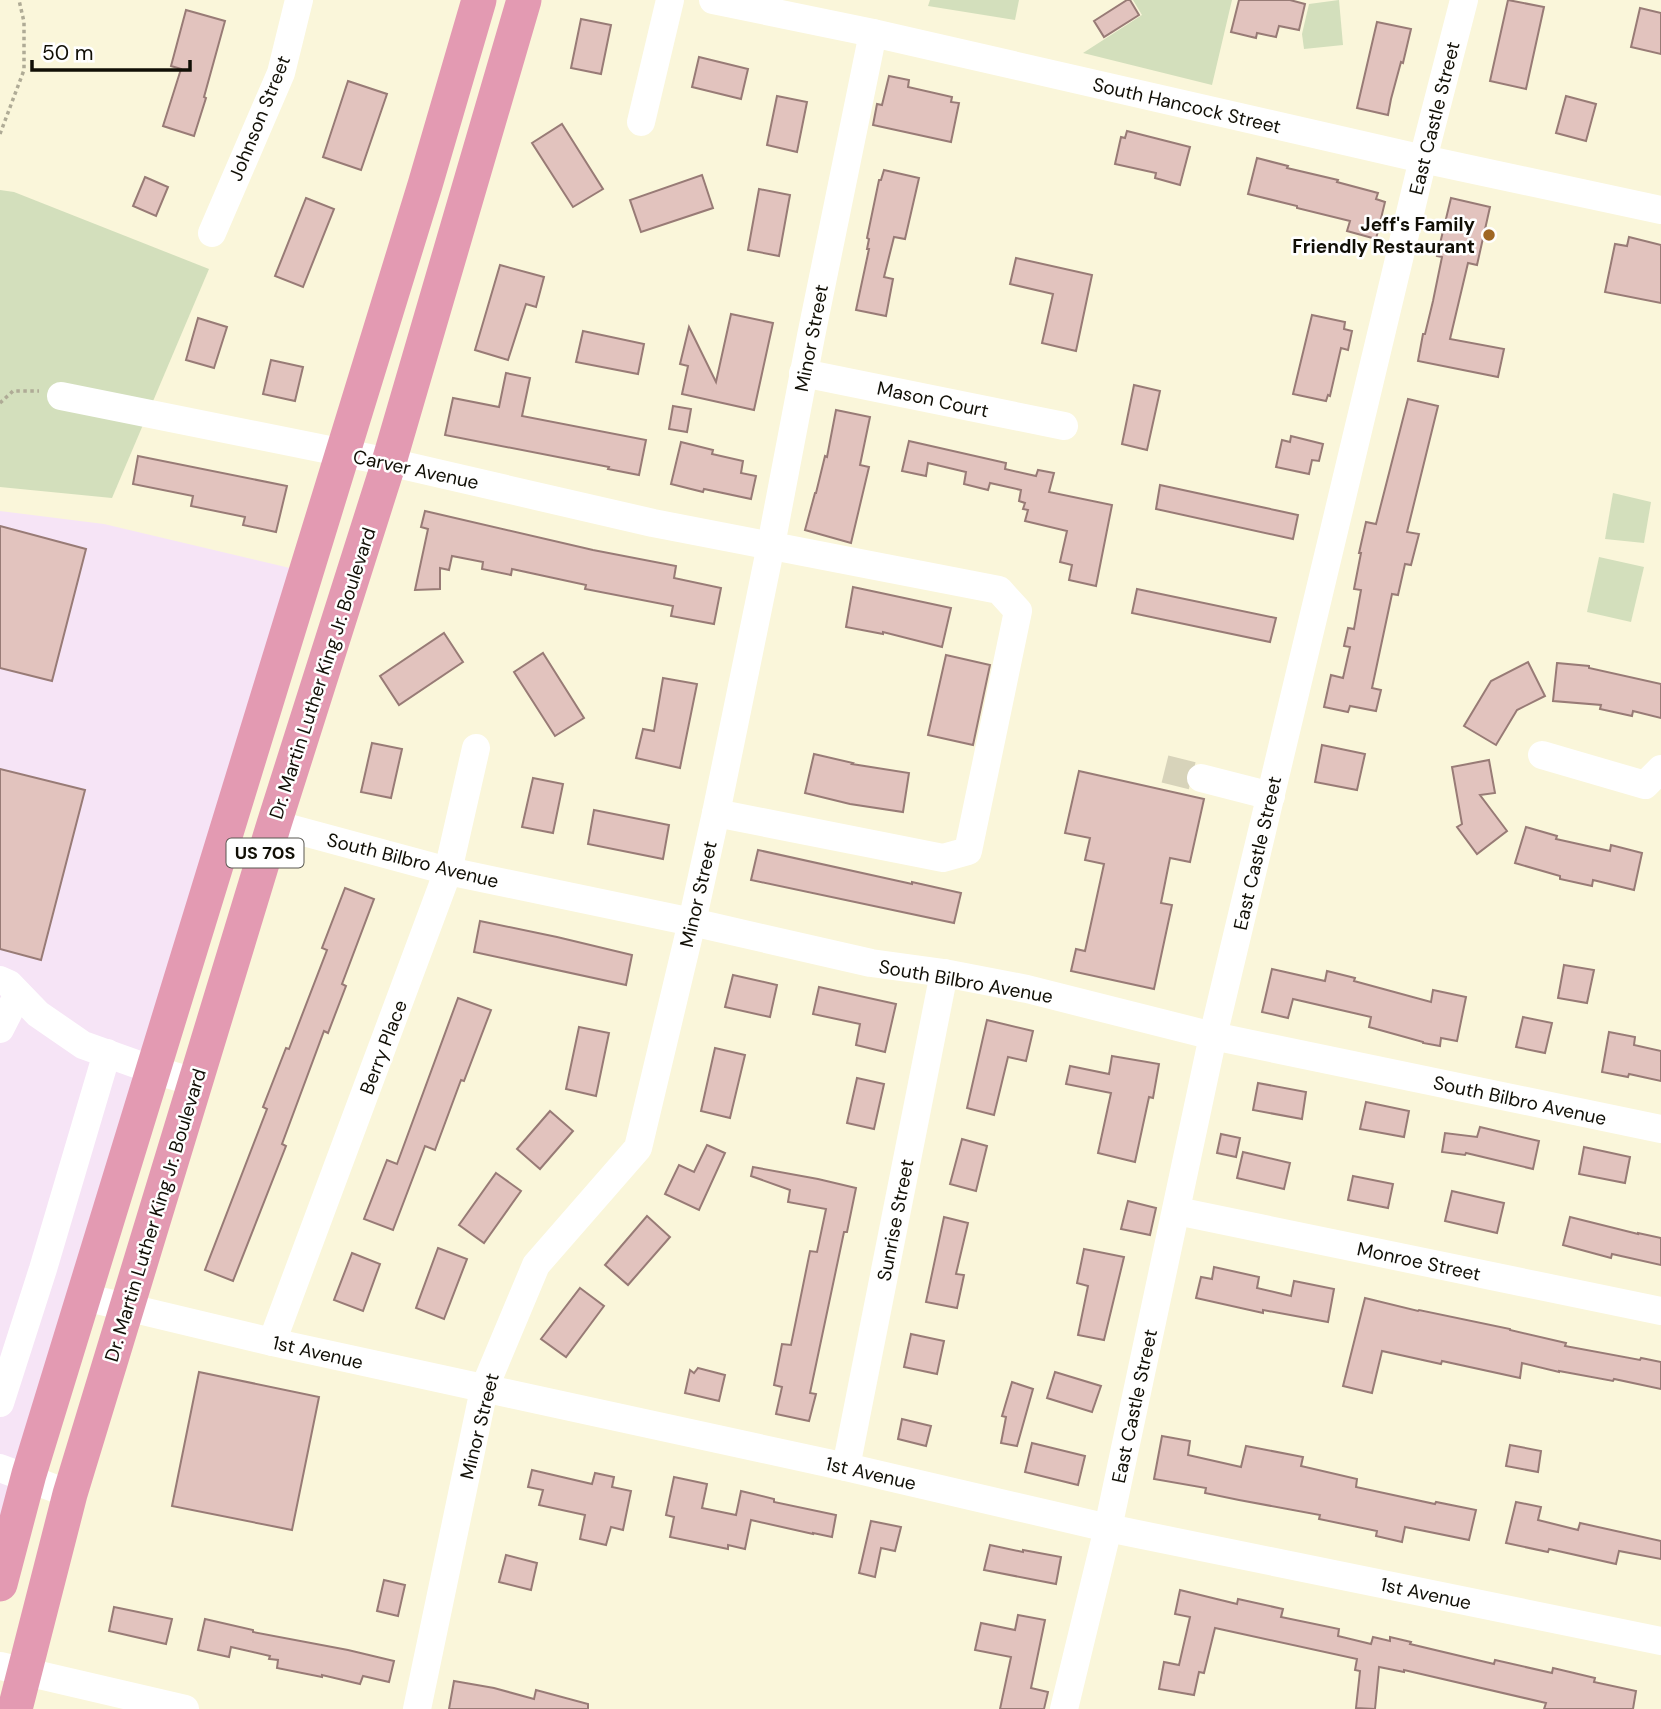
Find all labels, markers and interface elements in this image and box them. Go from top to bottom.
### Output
scale bar [32,28,189,72]
text: 50 m [42,39,93,67]
street label: East Castle Street [1403,39,1466,197]
street label: Johnson Street [223,52,296,185]
street label: South Hancock Street [1090,72,1283,139]
place label: Jeff's Family Friendly Restaurant [1292,212,1476,259]
marker: Jeff's Family Friendly Restaurant [1481,227,1497,243]
street label: Minor Street [789,282,834,394]
street label: Mason Court [875,375,991,423]
street label: Carver Avenue [351,444,481,495]
street label: Dr. Martin Luther King Jr. Boulevard [263,524,382,822]
street label: East Castle Street [1228,774,1287,932]
street label: South Bilbro Avenue [324,827,501,894]
road number: US 70S [226,838,304,868]
street label: Minor Street [674,838,723,950]
street label: South Bilbro Avenue [877,954,1055,1009]
street label: Berry Place [354,996,413,1098]
street label: Dr. Martin Luther King Jr. Boulevard [99,1066,212,1365]
street label: South Bilbro Avenue [1431,1070,1609,1131]
street label: Sunrise Street [871,1157,920,1283]
street label: Monroe Street [1355,1236,1483,1287]
street label: East Castle Street [1106,1327,1163,1486]
street label: 1st Avenue [270,1330,366,1375]
street label: Minor Street [454,1370,505,1482]
street label: 1st Avenue [823,1451,919,1496]
street label: 1st Avenue [1378,1572,1474,1615]

